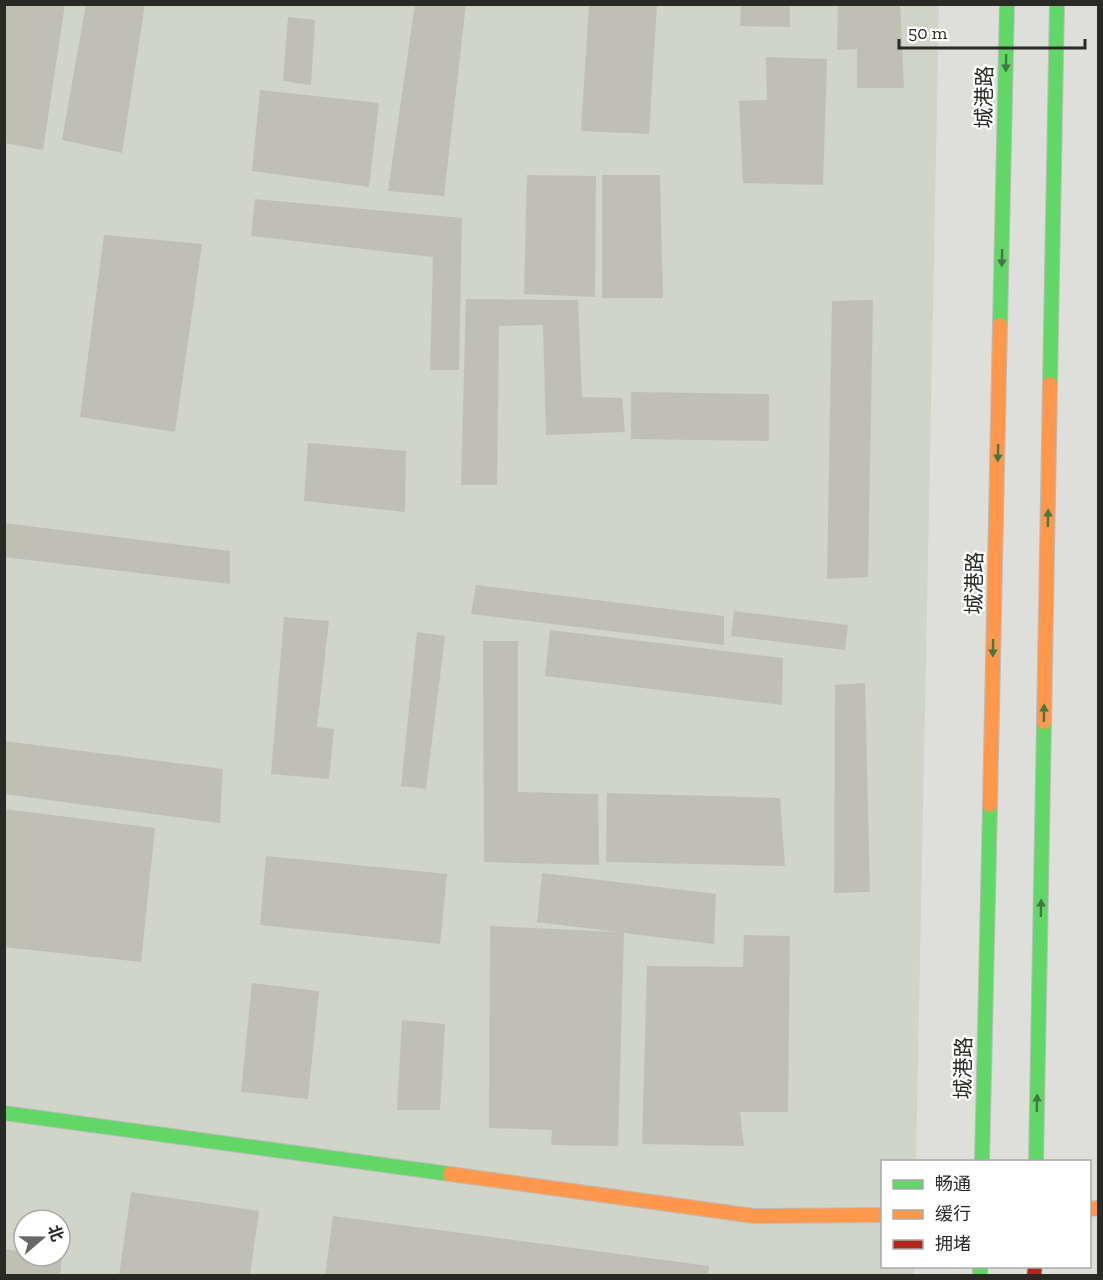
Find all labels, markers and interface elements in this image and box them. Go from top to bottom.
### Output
scale bar [899,12,1085,50]
text: 50 m [908,22,948,44]
one-way arrow [1001,53,1011,72]
street label: 城港路 [971,65,997,129]
one-way arrow [997,248,1007,267]
one-way arrow [993,443,1002,462]
one-way arrow [1043,509,1053,528]
street label: 城港路 [961,551,987,615]
one-way arrow [989,638,998,657]
one-way arrow [1039,704,1049,723]
one-way arrow [1036,899,1045,918]
street label: 城港路 [950,1036,976,1100]
one-way arrow [1032,1094,1042,1113]
legend [881,1160,1091,1268]
text: 畅通 [935,1173,971,1195]
text: 缓行 [935,1203,971,1225]
north arrow [12,1208,72,1268]
text: 北 [44,1222,67,1244]
text: 拥堵 [935,1233,971,1255]

